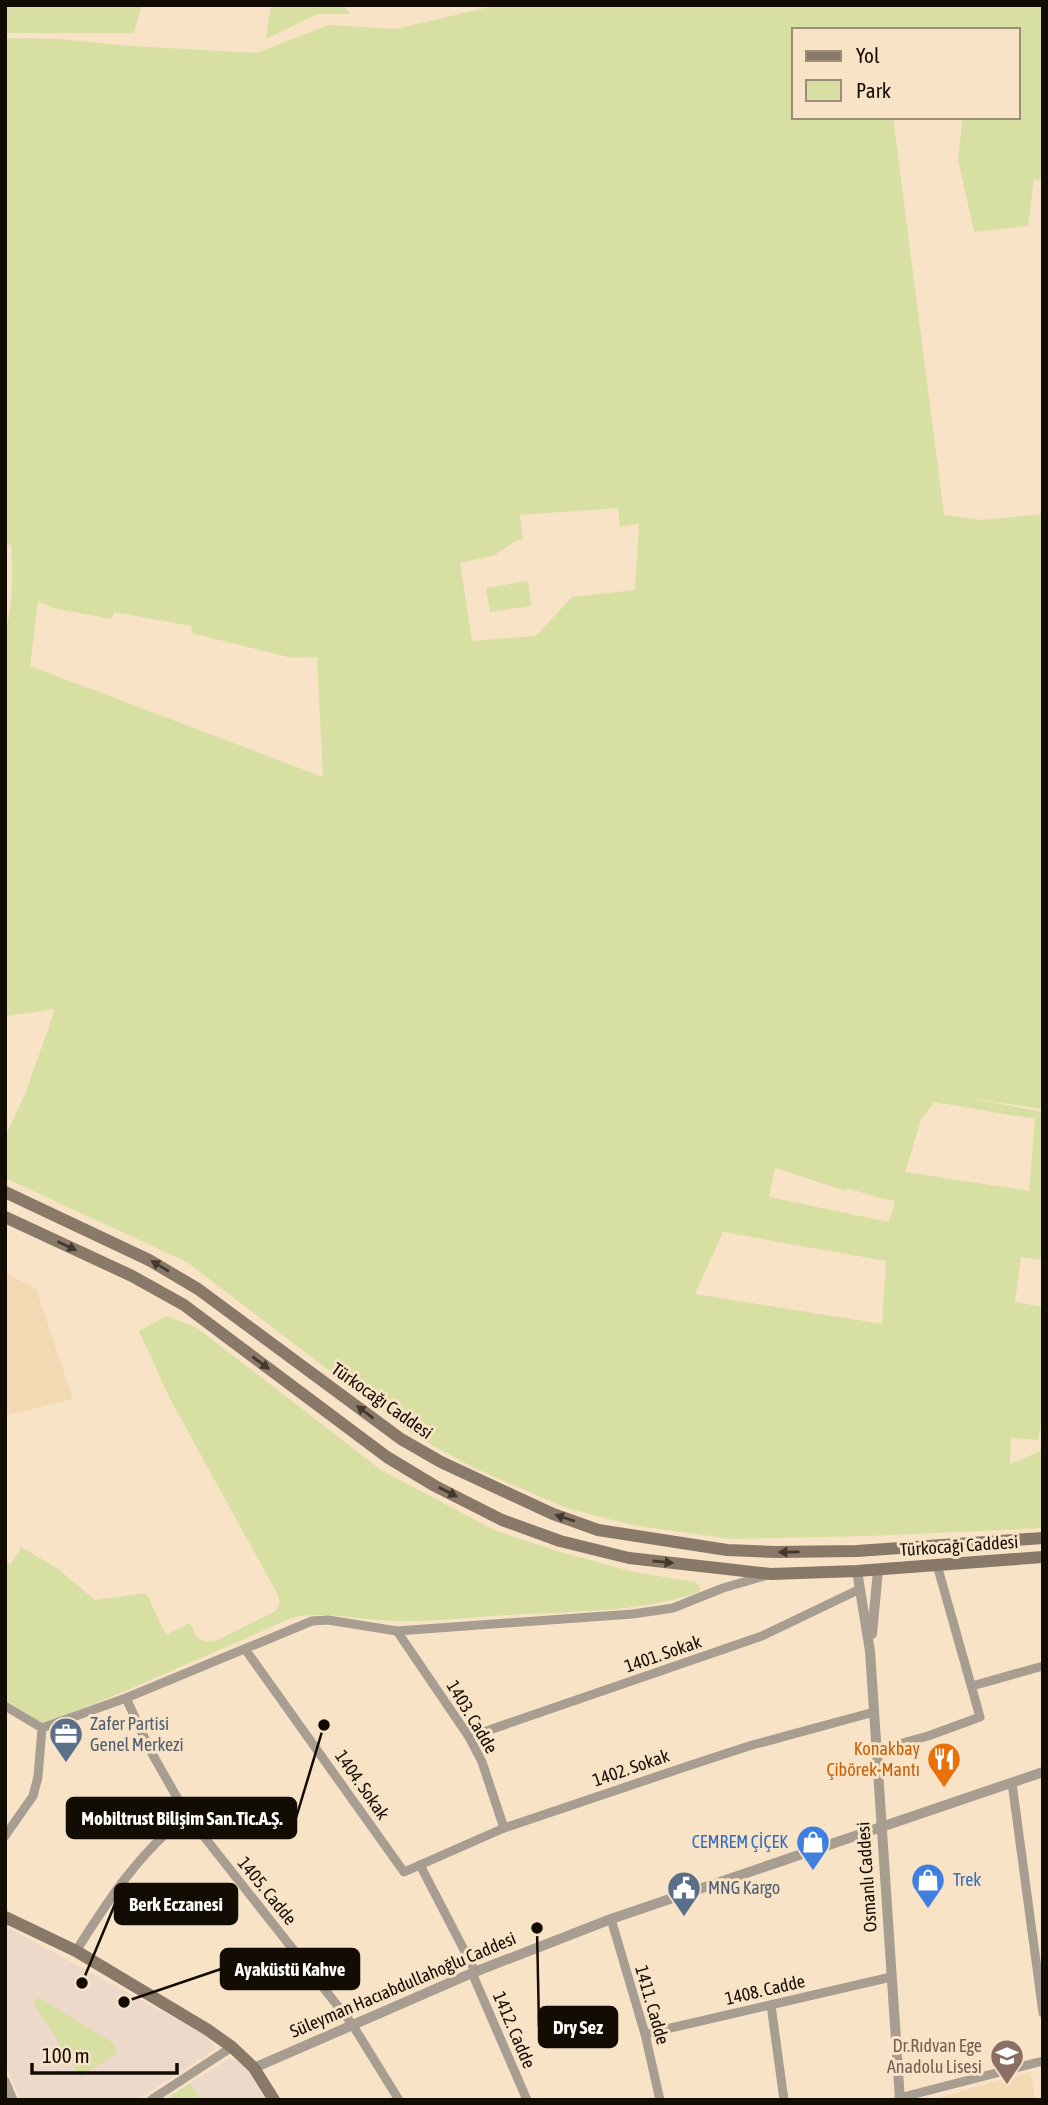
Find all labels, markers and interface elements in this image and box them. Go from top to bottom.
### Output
legend [792,28,1020,119]
text: Yol [856,43,880,67]
text: Park [856,78,891,102]
one-way arrow [57,1241,77,1252]
one-way arrow [150,1260,169,1272]
one-way arrow [252,1355,270,1370]
street label: Türkocağı Caddesi [328,1358,437,1443]
one-way arrow [356,1406,374,1420]
one-way arrow [438,1487,458,1498]
one-way arrow [554,1513,575,1523]
street label: Türkocağı Caddesi [899,1531,1019,1560]
one-way arrow [778,1546,800,1558]
one-way arrow [652,1556,674,1567]
street label: 1401. Sokak [622,1631,704,1676]
street label: 1403. Cadde [443,1677,502,1757]
place label: Zafer Partisi Genel Merkezi [90,1713,184,1755]
office icon: Zafer Partisi Genel Merkezi [47,1715,85,1764]
place label: Konakbay Çibörek-Mantı [826,1738,920,1780]
restaurant icon: Konakbay Çibörek-Mantı [925,1740,963,1789]
street label: 1402. Sokak [590,1745,672,1790]
street label: 1404. Sokak [331,1746,394,1823]
callout: Mobiltrust Bilişim San.Tic.A.Ş. [67,1798,296,1838]
text: Mobiltrust Bilişim San.Tic.A.Ş. [81,1807,283,1829]
street label: Osmanlı Caddesi [852,1821,881,1933]
shop icon: CEMREM ÇİÇEK [794,1823,832,1872]
place label: CEMREM ÇİÇEK [692,1831,788,1852]
street label: 1405. Cadde [234,1853,301,1929]
shop icon: Trek [909,1861,947,1910]
public building icon: MNG Kargo [665,1869,703,1918]
place label: Trek [953,1869,981,1890]
place label: MNG Kargo [708,1877,780,1898]
callout: Berk Eczanesi [115,1884,237,1924]
text: Berk Eczanesi [129,1893,223,1915]
street label: Süleyman Hacıabdullahoğlu Caddesi [287,1927,519,2042]
callout: Ayaküstü Kahve [221,1949,359,1989]
text: Ayaküstü Kahve [234,1958,346,1980]
street label: 1411. Cadde [631,1963,674,2047]
street label: 1408. Cadde [723,1970,807,2009]
street label: 1412. Cadde [489,1988,540,2071]
callout: Dry Sez [539,2007,617,2047]
text: Dry Sez [553,2016,603,2038]
scale bar [32,2032,177,2076]
place label: Dr.Rıdvan Ege Anadolu Lisesi [887,2035,982,2077]
school or university icon: Dr.Rıdvan Ege Anadolu Lisesi [988,2037,1026,2086]
text: 100 m [42,2043,90,2067]

